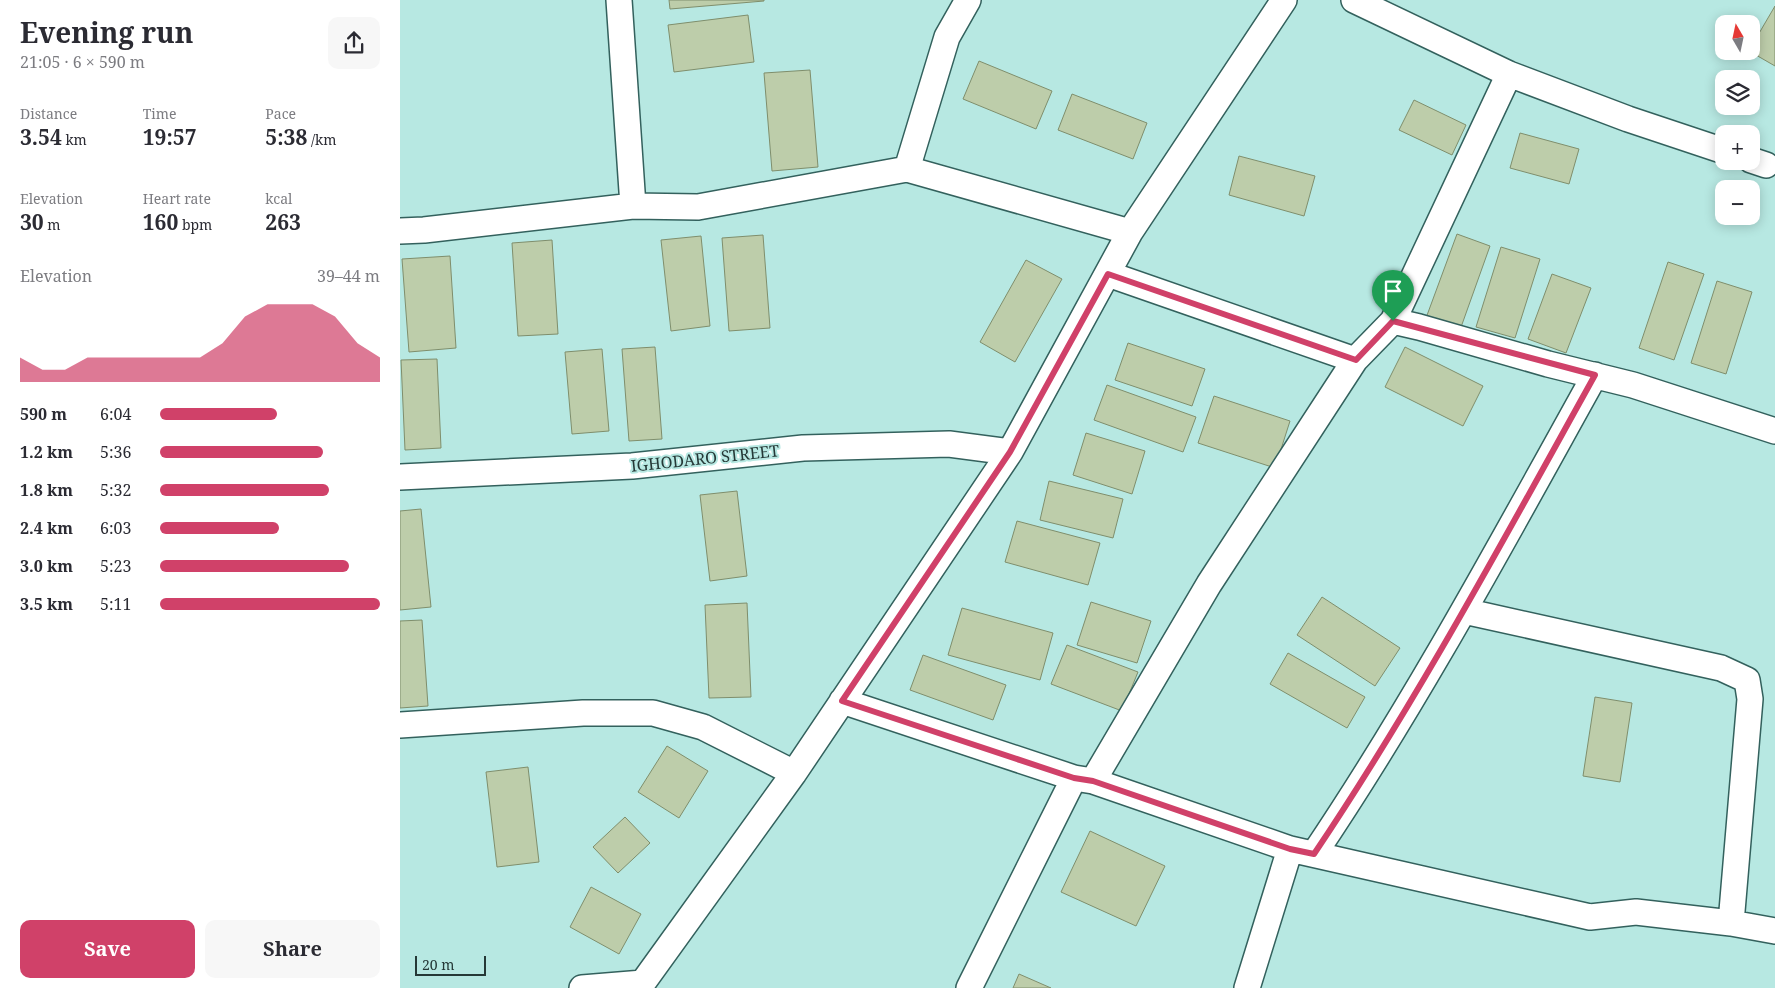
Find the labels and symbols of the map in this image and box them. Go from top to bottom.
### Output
north arrow [1715,15,1760,60]
pin [1372,270,1414,321]
street label: IGHODARO STREET [630,439,780,477]
scale bar [415,953,486,976]

